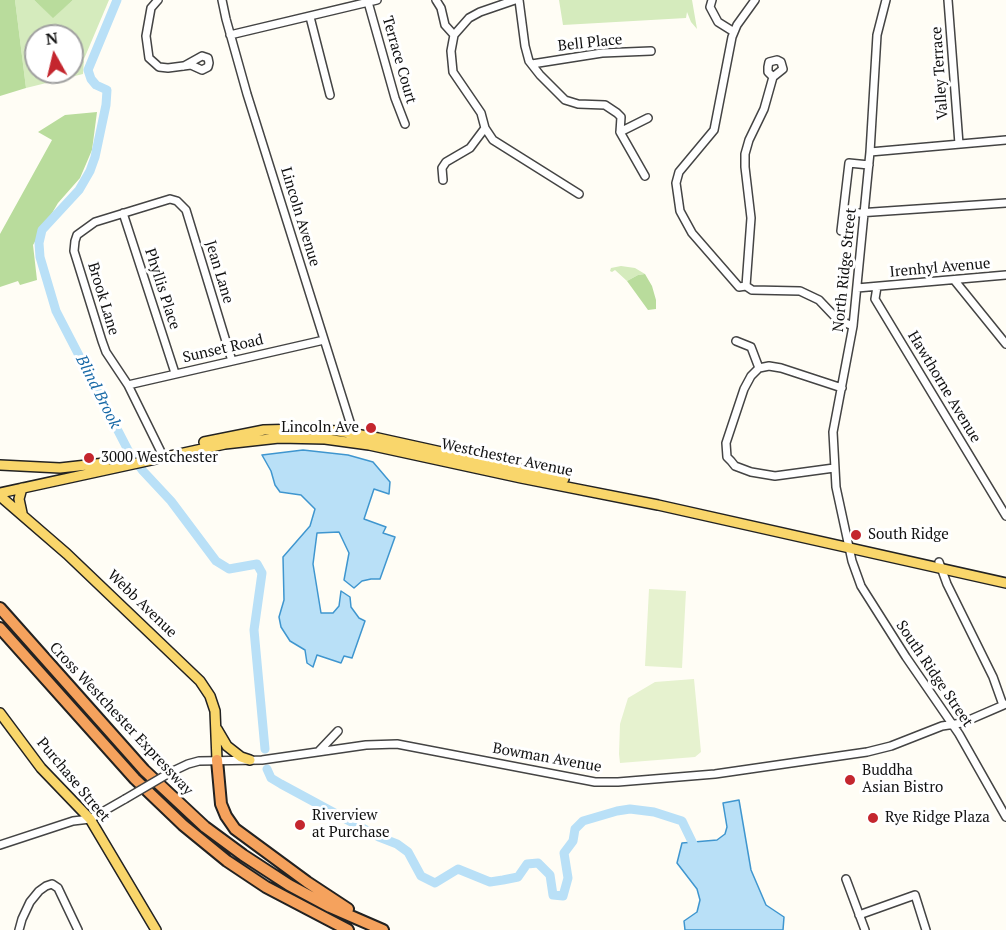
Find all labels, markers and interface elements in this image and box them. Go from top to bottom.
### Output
street label: Terrace Court [378,14,420,106]
north arrow [24,24,84,84]
text: N [44,26,59,50]
street label: Valley Terrace [928,26,952,120]
street label: Bell Place [557,31,623,55]
street label: Lincoln Avenue [276,165,324,269]
street label: North Ridge Street [830,207,860,333]
street label: Jean Lane [201,238,237,306]
street label: Phyllis Place [140,246,184,332]
street label: Irenhyl Avenue [889,255,991,281]
street label: Brook Lane [83,260,123,338]
street label: Hawthorne Avenue [904,328,984,446]
street label: Sunset Road [181,331,265,367]
water label: Blind Brook [71,352,125,432]
place label: Lincoln Ave [281,419,359,437]
marker: Lincoln Ave [364,421,378,435]
street label: Westchester Avenue [440,435,574,481]
place label: 3000 Westchester [101,449,218,467]
marker: 3000 Westchester [82,451,96,465]
place label: South Ridge [868,526,949,544]
marker: South Ridge [849,528,863,542]
street label: Webb Avenue [103,566,181,642]
street label: South Ridge Street [892,617,976,731]
street label: Cross Westchester Expressway [45,639,197,799]
street label: Purchase Street [33,734,113,826]
street label: Bowman Avenue [491,740,603,776]
place label: Buddha Asian Bistro [862,762,943,797]
marker: Buddha Asian Bistro [843,773,857,787]
place label: Riverview at Purchase [312,807,389,842]
place label: Rye Ridge Plaza [885,809,990,827]
marker: Rye Ridge Plaza [866,811,880,825]
marker: Riverview at Purchase [293,818,307,832]

